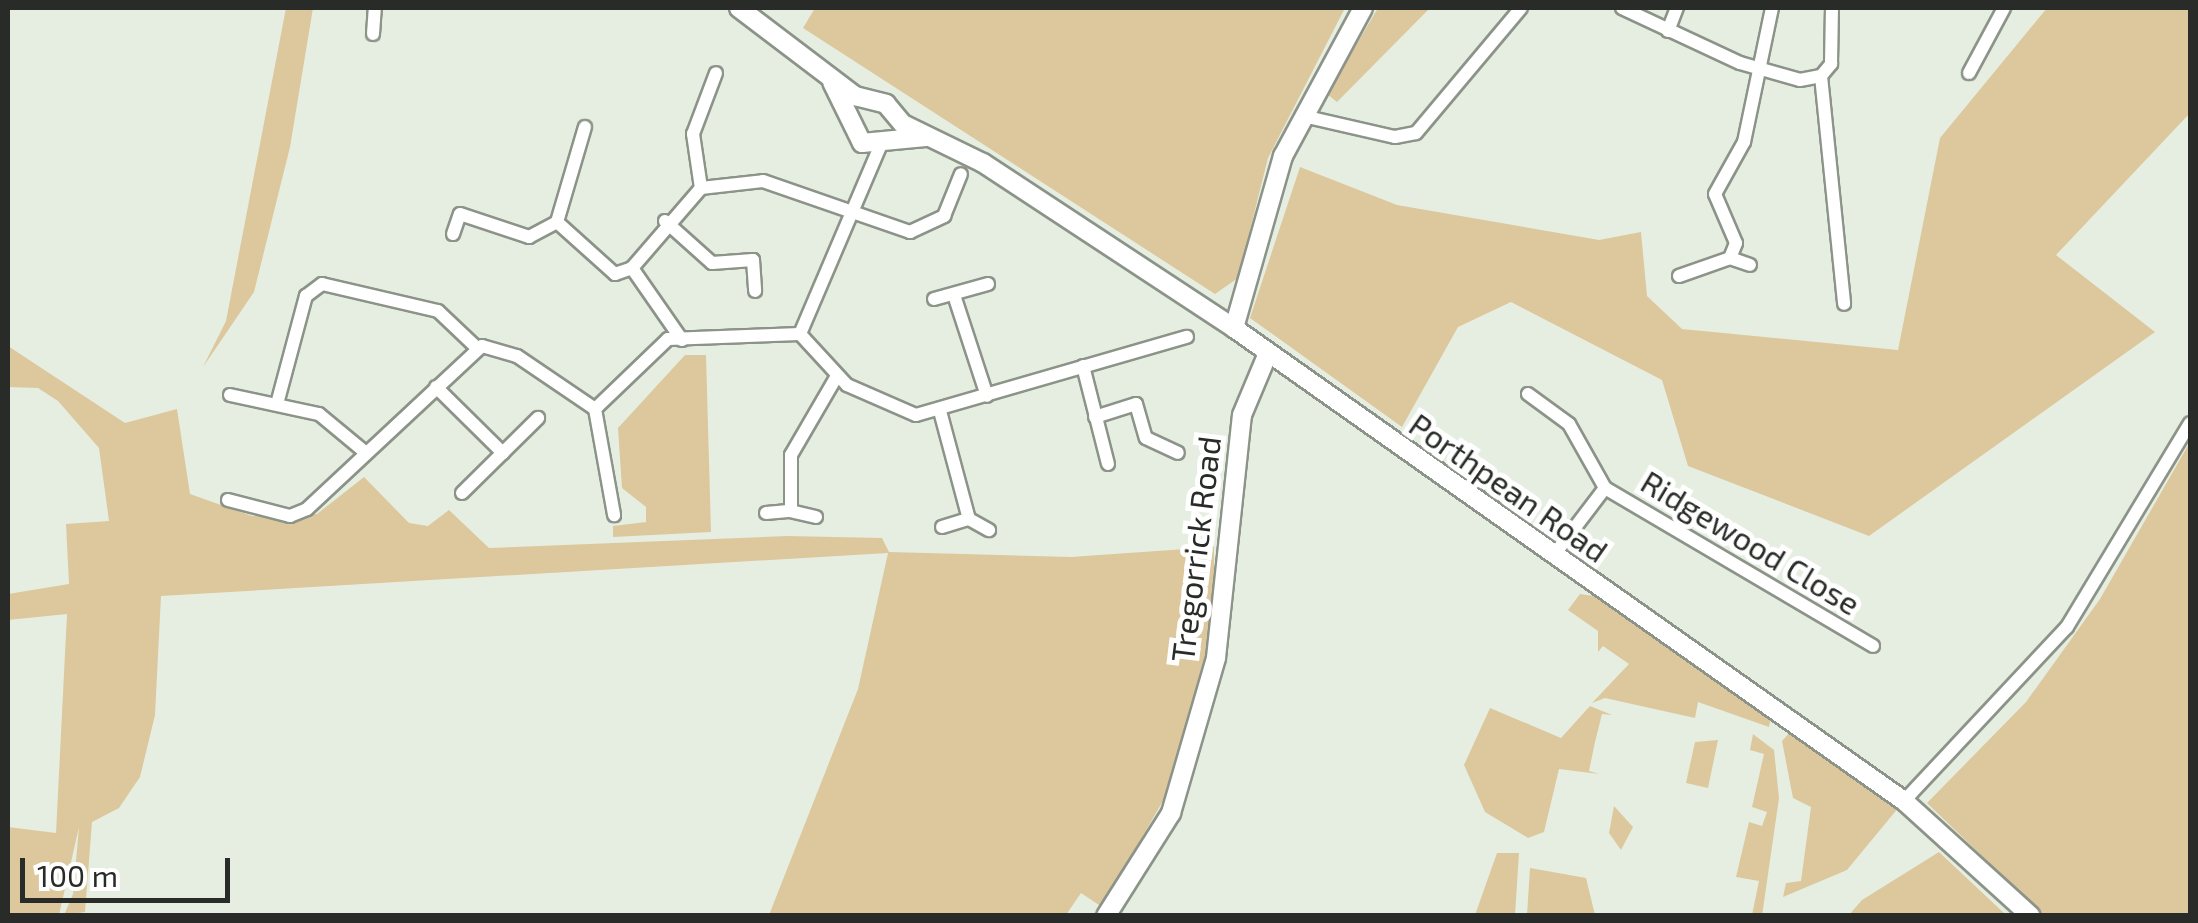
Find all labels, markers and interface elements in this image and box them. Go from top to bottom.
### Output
street label: Porthpean Road [1402,404,1616,570]
street label: Tregorrick Road [1162,434,1228,664]
street label: Ridgewood Close [1635,462,1867,622]
scale bar [25,838,235,900]
text: 100 m [37,857,118,893]

